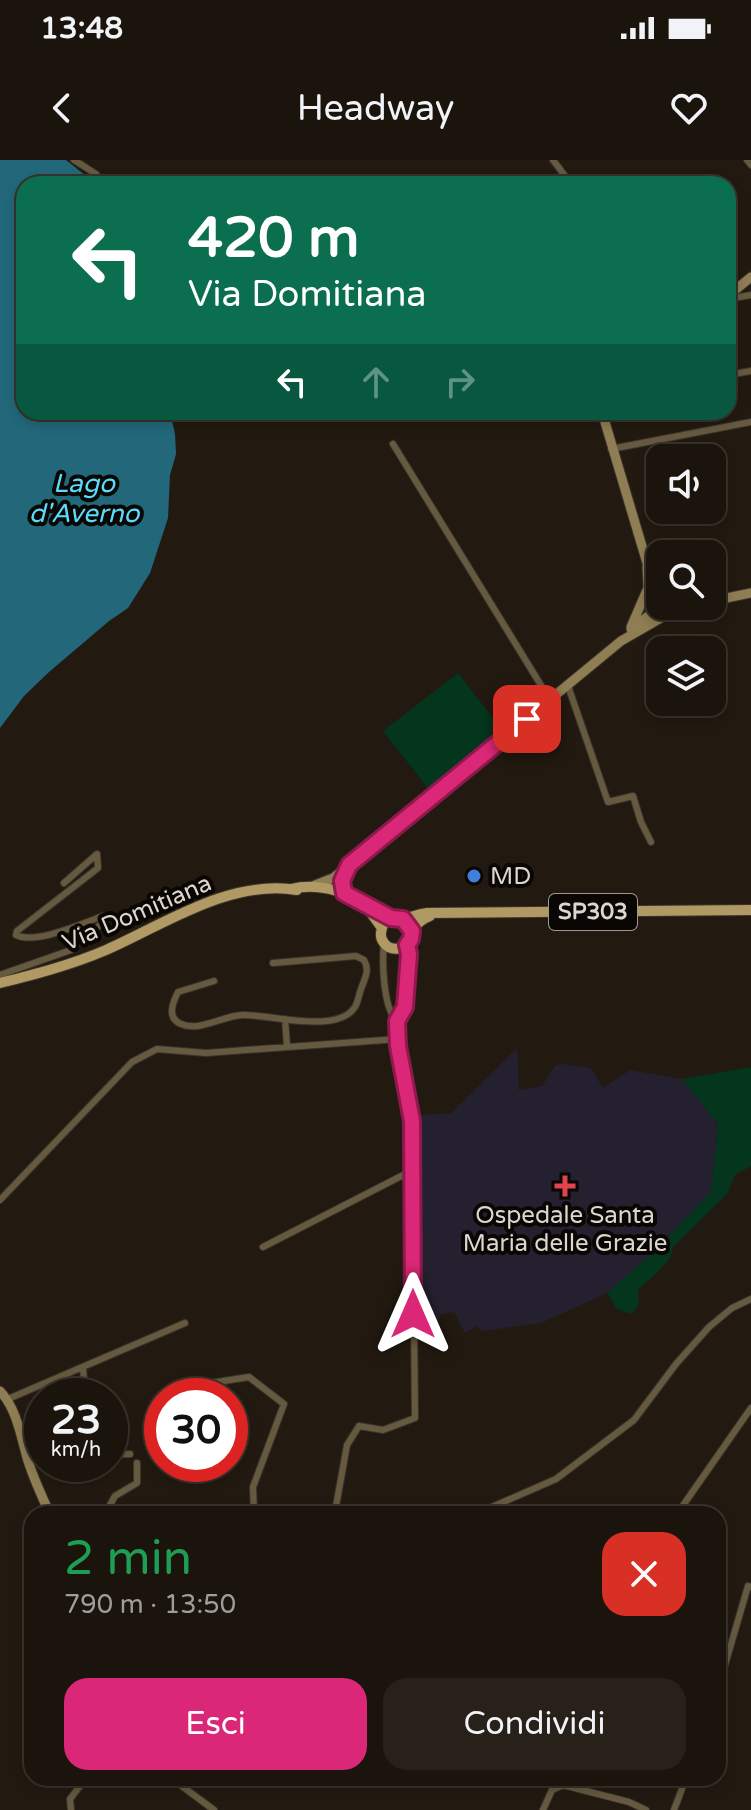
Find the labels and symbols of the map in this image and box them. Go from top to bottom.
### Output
water label: Lago d'Averno [29,468,140,529]
pin [493,685,561,753]
place label: MD [490,862,531,891]
marker: MD [465,867,483,885]
street label: Via Domitiana [58,869,216,957]
road number: SP303 [549,894,637,930]
marker: Ospedale Santa Maria delle Grazie [554,1175,576,1197]
place label: Ospedale Santa Maria delle Grazie [463,1201,667,1258]
position arrow [371,1272,455,1356]
speed limit sign: 30 [144,1378,248,1482]

